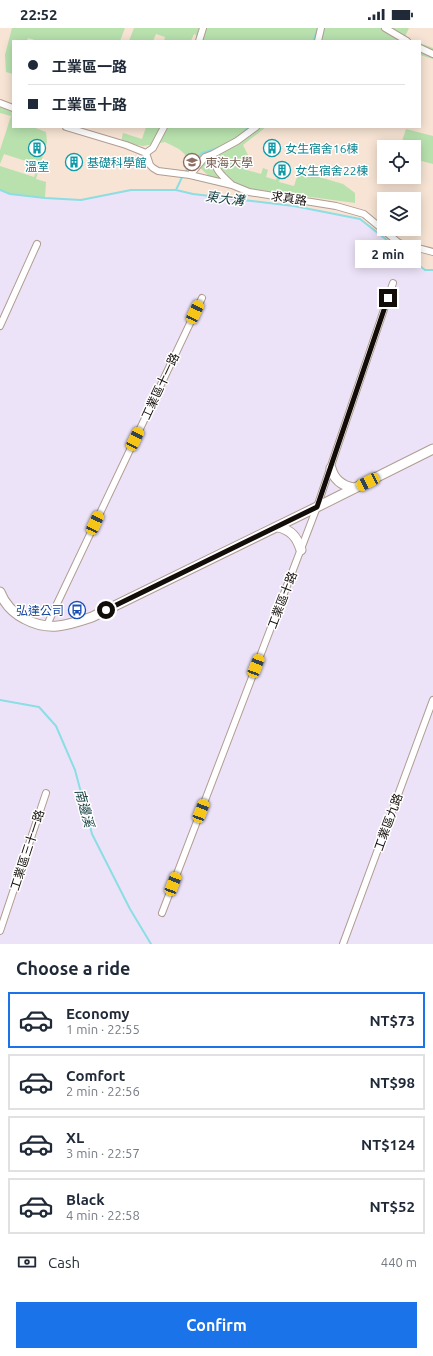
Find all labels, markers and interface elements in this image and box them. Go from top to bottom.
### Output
text: 22:52 [20,6,58,23]
text: 工業區一路 [52,58,127,75]
text: 工業區十路 [52,96,127,113]
building icon: 溫室 [27,138,47,158]
building icon: 女生宿舍16棟 [262,138,282,158]
map controls [377,140,421,236]
button: locate [377,140,421,184]
place label: 女生宿舍16棟 [285,142,359,155]
building icon: 基礎科學館 [64,152,84,172]
school or university icon: 東海大學 [182,152,202,172]
place label: 基礎科學館 [87,156,147,169]
place label: 東海大學 [205,156,253,169]
place label: 溫室 [25,160,49,173]
building icon: 女生宿舍22棟 [272,160,292,180]
place label: 女生宿舍22棟 [295,164,369,177]
water label: 東大溝 [205,189,247,208]
street label: 求真路 [270,189,308,207]
button: layers [377,192,421,236]
callout: 2 min [355,240,421,268]
text: 2 min [372,247,404,261]
route end [379,289,397,307]
car [184,299,206,325]
street label: 工業區十一路 [139,351,181,421]
car [124,426,146,452]
car [355,471,381,493]
car [84,510,106,536]
street label: 工業區十路 [265,570,299,630]
bus stop icon: 弘達公司 [67,600,87,620]
route start [97,601,115,619]
place label: 弘達公司 [16,604,64,617]
car [246,653,266,679]
water label: 南邊溪 [73,787,97,831]
street label: 工業區九路 [372,792,404,852]
car [191,798,211,824]
street label: 工業區三十一路 [8,808,46,892]
car [163,871,183,897]
text: Choose a ride [16,958,130,978]
icon: car [18,1002,54,1038]
text: Economy [66,1005,130,1022]
text: NT$73 [369,1012,415,1029]
text: 1 min · 22:55 [66,1022,140,1036]
icon: car [18,1064,54,1100]
text: Comfort [66,1067,125,1084]
text: NT$98 [369,1074,415,1091]
text: 2 min · 22:56 [66,1084,140,1098]
icon: car [18,1126,54,1162]
text: XL [66,1129,84,1146]
text: NT$124 [361,1136,415,1153]
text: 3 min · 22:57 [66,1146,140,1160]
icon: car [18,1188,54,1224]
text: Black [66,1191,105,1208]
text: NT$52 [369,1198,415,1215]
text: 4 min · 22:58 [66,1208,140,1222]
icon: cash [16,1251,38,1273]
text: Cash [48,1254,80,1271]
text: 440 m [381,1255,417,1269]
button: Confirm [16,1302,417,1348]

